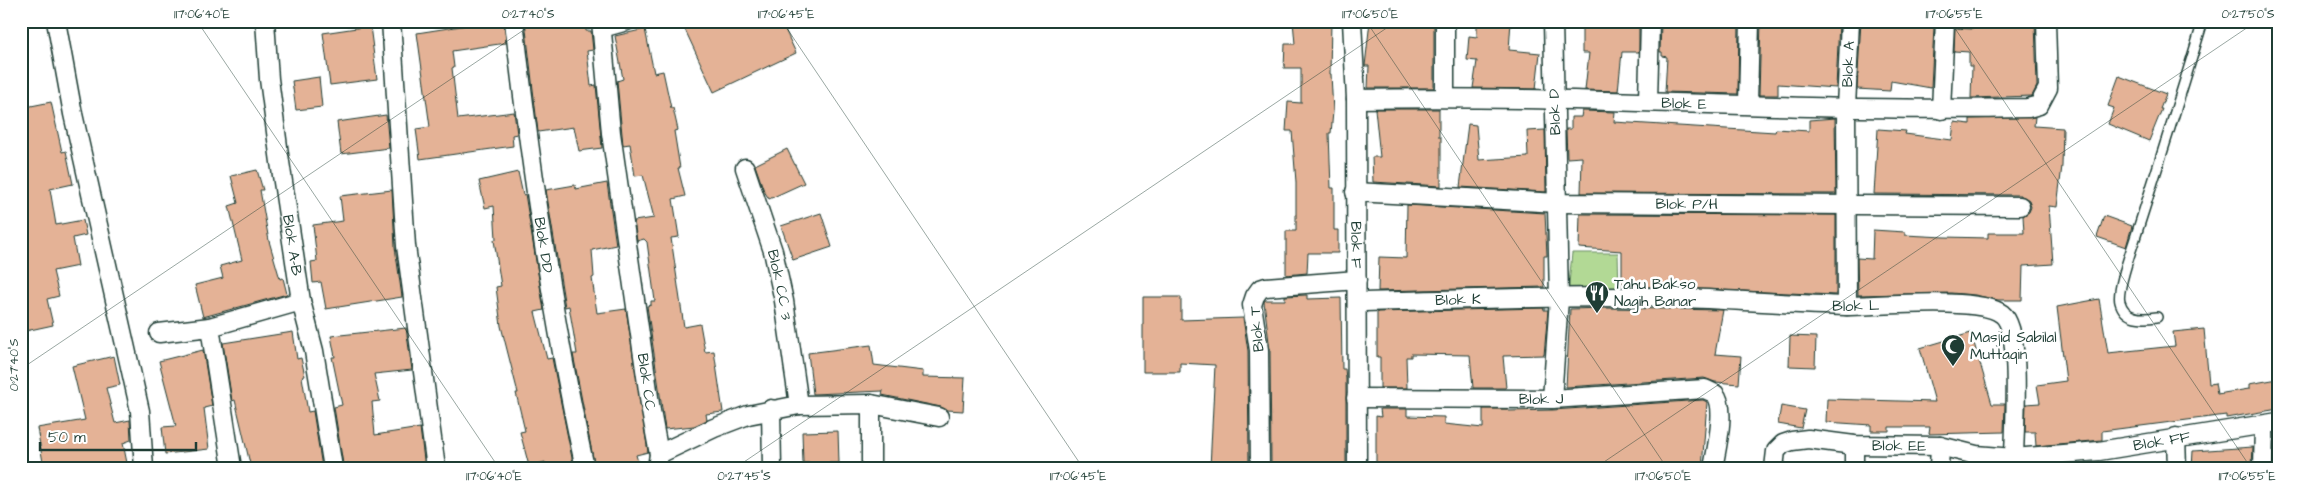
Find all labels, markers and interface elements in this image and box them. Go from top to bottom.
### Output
text: 117°06'40"E [174,6,230,23]
text: 0°27'40"S [502,6,555,23]
text: 117°06'45"E [758,6,814,23]
text: 117°06'50"E [1342,6,1398,23]
text: 117°06'55"E [1925,6,1983,23]
text: 0°27'50"S [2221,6,2275,23]
street label: Blok A [1836,40,1860,88]
street label: Blok D [1544,88,1566,136]
street label: Blok E [1661,92,1707,114]
street label: Blok P/H [1656,193,1718,215]
street label: Blok A-B [278,213,308,278]
street label: Blok DD [529,216,559,275]
street label: Blok F [1346,221,1367,269]
street label: Blok CC 3 [762,247,797,322]
place label: Tahu Bakso Nagih Banar [1614,274,1696,313]
restaurant icon: Tahu Bakso Nagih Banar [1584,280,1610,314]
street label: Blok K [1435,288,1481,311]
street label: Blok L [1832,294,1880,317]
street label: Blok T [1244,305,1269,353]
place label: Masjid Sabilal Muttaqin [1970,327,2057,365]
mosque icon: Masjid Sabilal Muttaqin [1940,333,1966,367]
text: 0°27'40"S [6,338,23,391]
street label: Blok CC [632,352,661,413]
street label: Blok J [1519,388,1564,410]
scale bar [40,419,196,451]
street label: Blok FF [2132,426,2192,456]
text: 50 m [48,427,86,448]
street label: Blok EE [1872,435,1926,456]
text: 117°06'40"E [466,468,522,485]
text: 0°27'45"S [717,468,771,485]
text: 117°06'45"E [1050,468,1106,485]
text: 117°06'50"E [1635,468,1691,485]
text: 117°06'55"E [2218,468,2276,485]

